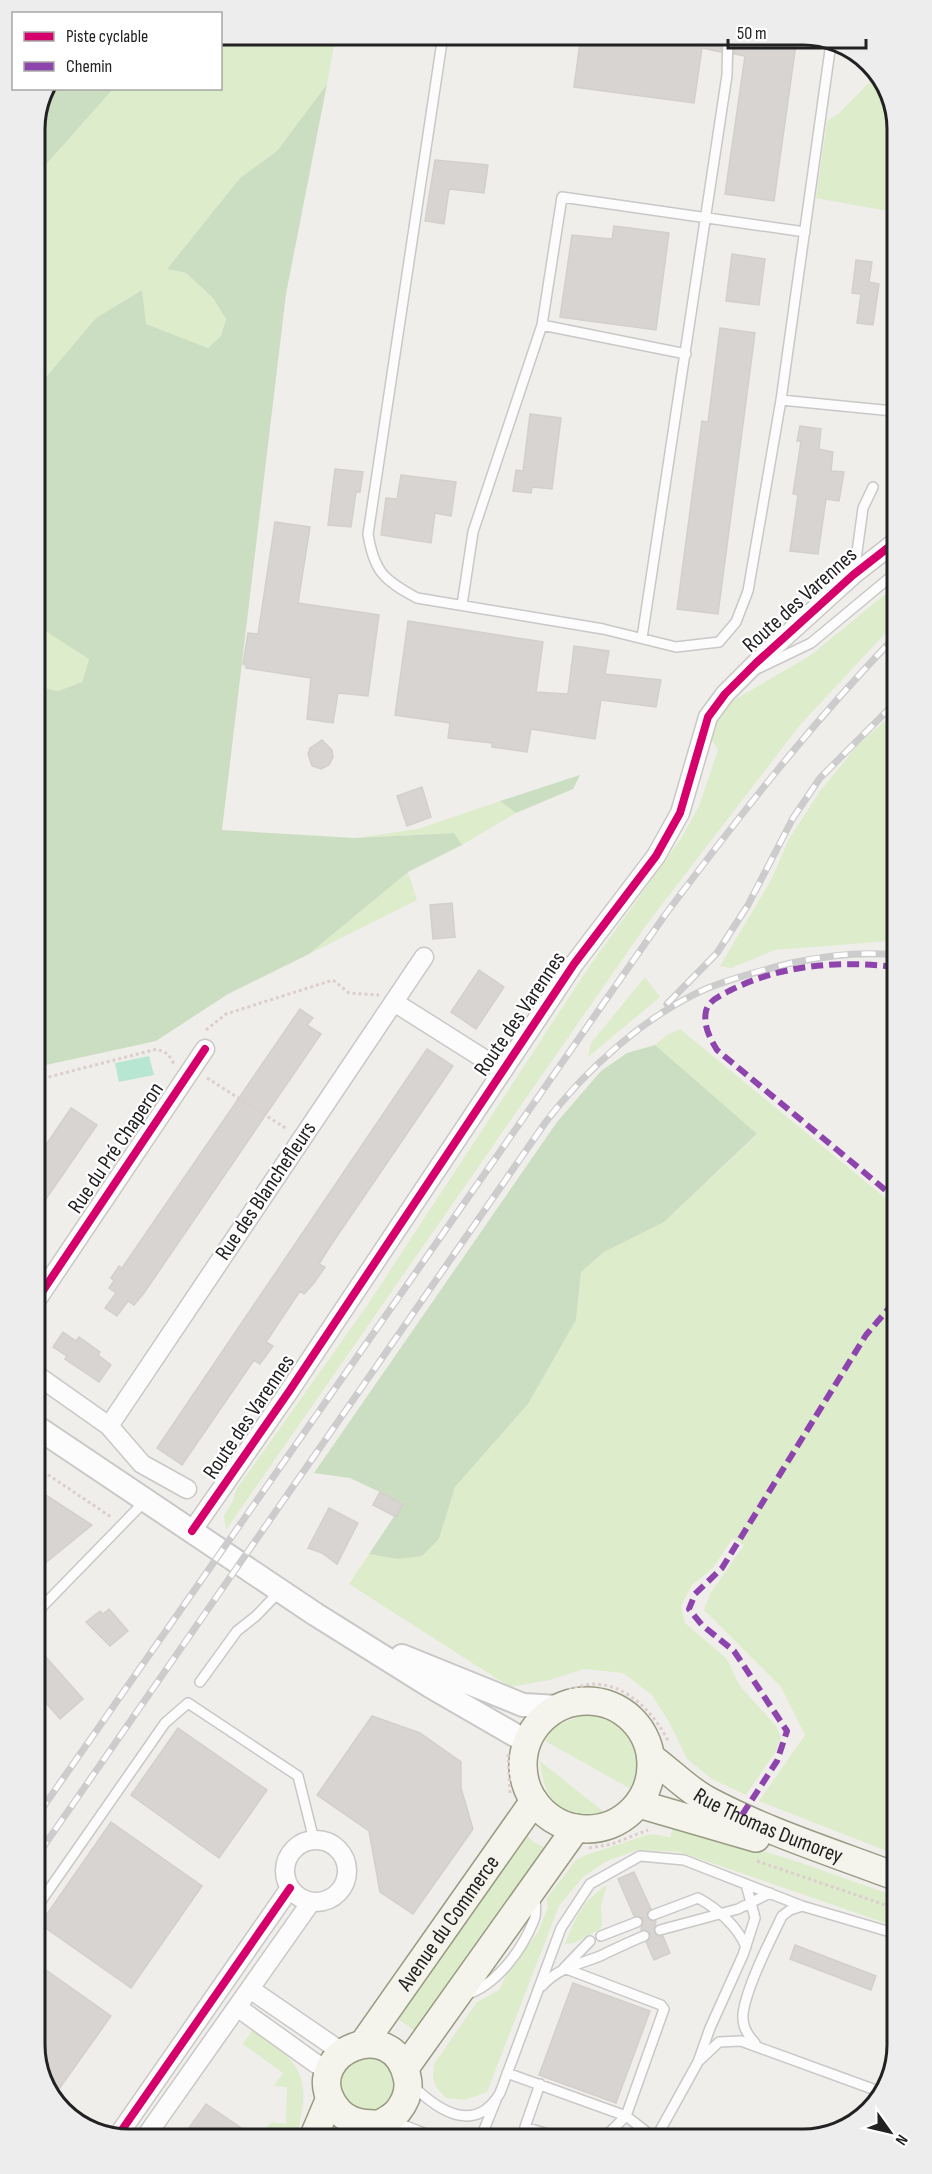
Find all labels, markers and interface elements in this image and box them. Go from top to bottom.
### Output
legend [12,12,222,90]
scale bar [728,12,866,50]
text: 50 m [737,23,767,44]
text: Piste cyclable [66,26,148,47]
text: Chemin [66,56,112,77]
street label: Route des Varennes [737,542,863,658]
street label: Route des Varennes [468,946,572,1081]
street label: Rue du Pré Chaperon [62,1077,170,1219]
street label: Rue des Blanchefleurs [210,1116,322,1265]
street label: Route des Varennes [197,1349,301,1484]
street label: Rue Thomas Dumorey [689,1782,847,1870]
street label: Avenue du Commerce [391,1850,505,1997]
north arrow [860,2102,920,2162]
text: N [891,2131,911,2148]

